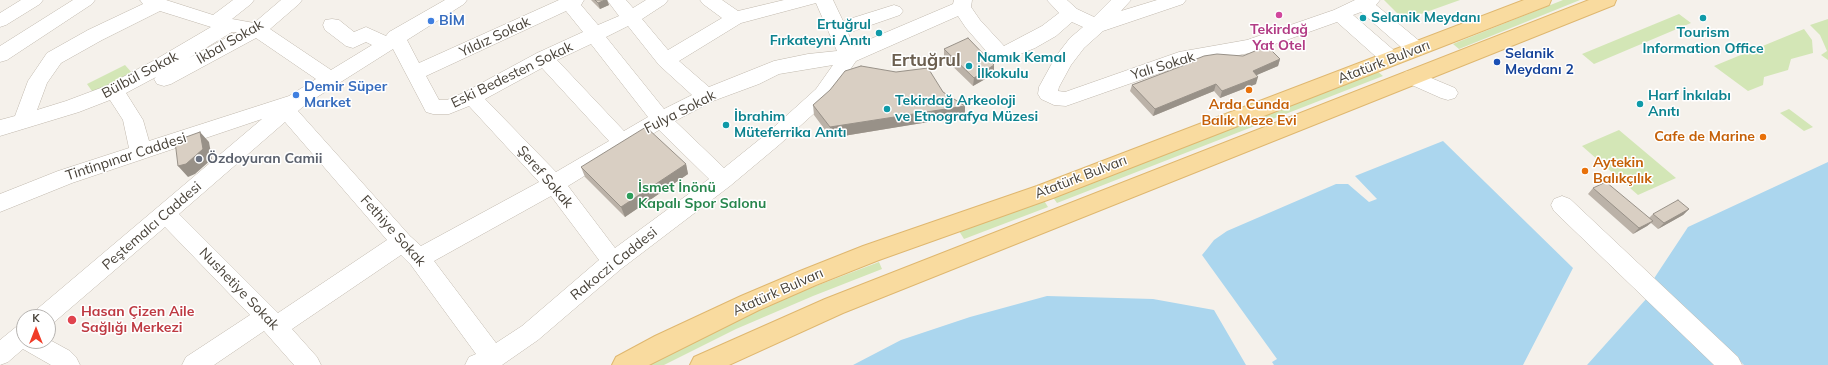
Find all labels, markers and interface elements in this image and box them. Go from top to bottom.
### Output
marker: Tekirdağ Yat Otel [1274,10,1284,20]
place label: Selanik Meydanı [1371,10,1480,26]
place label: BİM [439,13,465,29]
street label: Yıldız Sokak [457,13,533,61]
marker: Selanik Meydanı [1358,13,1368,23]
marker: Tourism Information Office [1698,13,1708,23]
street label: İkbal Sokak [194,16,266,68]
marker: BİM [426,16,436,26]
place label: Ertuğrul Fırkateyni Anıtı [770,17,871,50]
place label: Tekirdağ Yat Otel [1250,22,1308,54]
place label: Tourism Information Office [1642,25,1764,58]
marker: Ertuğrul Fırkateyni Anıtı [874,28,884,38]
street label: Atatürk Bulvarı [1336,37,1432,87]
street label: Eski Bedesten Sokak [449,38,575,112]
place label: Selanik Meydanı 2 [1505,46,1574,78]
street label: Bülbül Sokak [99,48,181,102]
street label: Yalı Sokak [1129,48,1197,84]
district label: Ertuğrul [891,50,961,72]
place label: Namık Kemal İlkokulu [977,50,1066,82]
marker: Selanik Meydanı 2 [1492,57,1502,67]
marker: Namık Kemal İlkokulu [964,61,974,71]
place label: Demir Süper Market [304,79,387,112]
marker: Arda Cunda Balık Meze Evi [1244,85,1254,95]
street label: Fulya Sokak [641,87,719,137]
place label: Harf İnkılabı Anıtı [1648,88,1731,120]
marker: Demir Süper Market [291,90,301,100]
place label: Tekirdağ Arkeoloji ve Etnografya Müzesi [895,93,1038,126]
place label: Arda Cunda Balık Meze Evi [1201,97,1297,130]
marker: Harf İnkılabı Anıtı [1635,99,1645,109]
marker: Tekirdağ Arkeoloji ve Etnografya Müzesi [882,104,892,114]
place label: İbrahim Müteferrika Anıtı [734,109,846,142]
marker: İbrahim Müteferrika Anıtı [721,120,731,130]
place label: Cafe de Marine [1654,129,1755,145]
street label: Tintinpınar Caddesi [64,130,188,184]
marker: Cafe de Marine [1758,132,1768,142]
street label: Şeref Sokak [513,143,577,211]
place label: Özdoyuran Camii [207,151,322,167]
street label: Atatürk Bulvarı [1033,152,1129,202]
marker: Özdoyuran Camii [194,154,204,164]
place label: Aytekin Balıkçılık [1593,155,1652,188]
marker: Aytekin Balıkçılık [1580,166,1590,176]
street label: Peştemalcı Caddesi [99,178,205,274]
place label: İsmet İnönü Kapalı Spor Salonu [638,180,766,212]
marker: İsmet İnönü Kapalı Spor Salonu [625,191,635,201]
street label: Fethiye Sokak [357,192,429,270]
street label: Rakoczi Caddesi [567,224,661,304]
street label: Nushetiye Sokak [196,244,282,334]
street label: Atatürk Bulvarı [730,265,826,319]
place label: Hasan Çizen Aile Sağlığı Merkezi [81,304,194,336]
north arrow [16,309,56,349]
text: K [32,311,40,325]
marker: Hasan Çizen Aile Sağlığı Merkezi [66,314,78,326]

